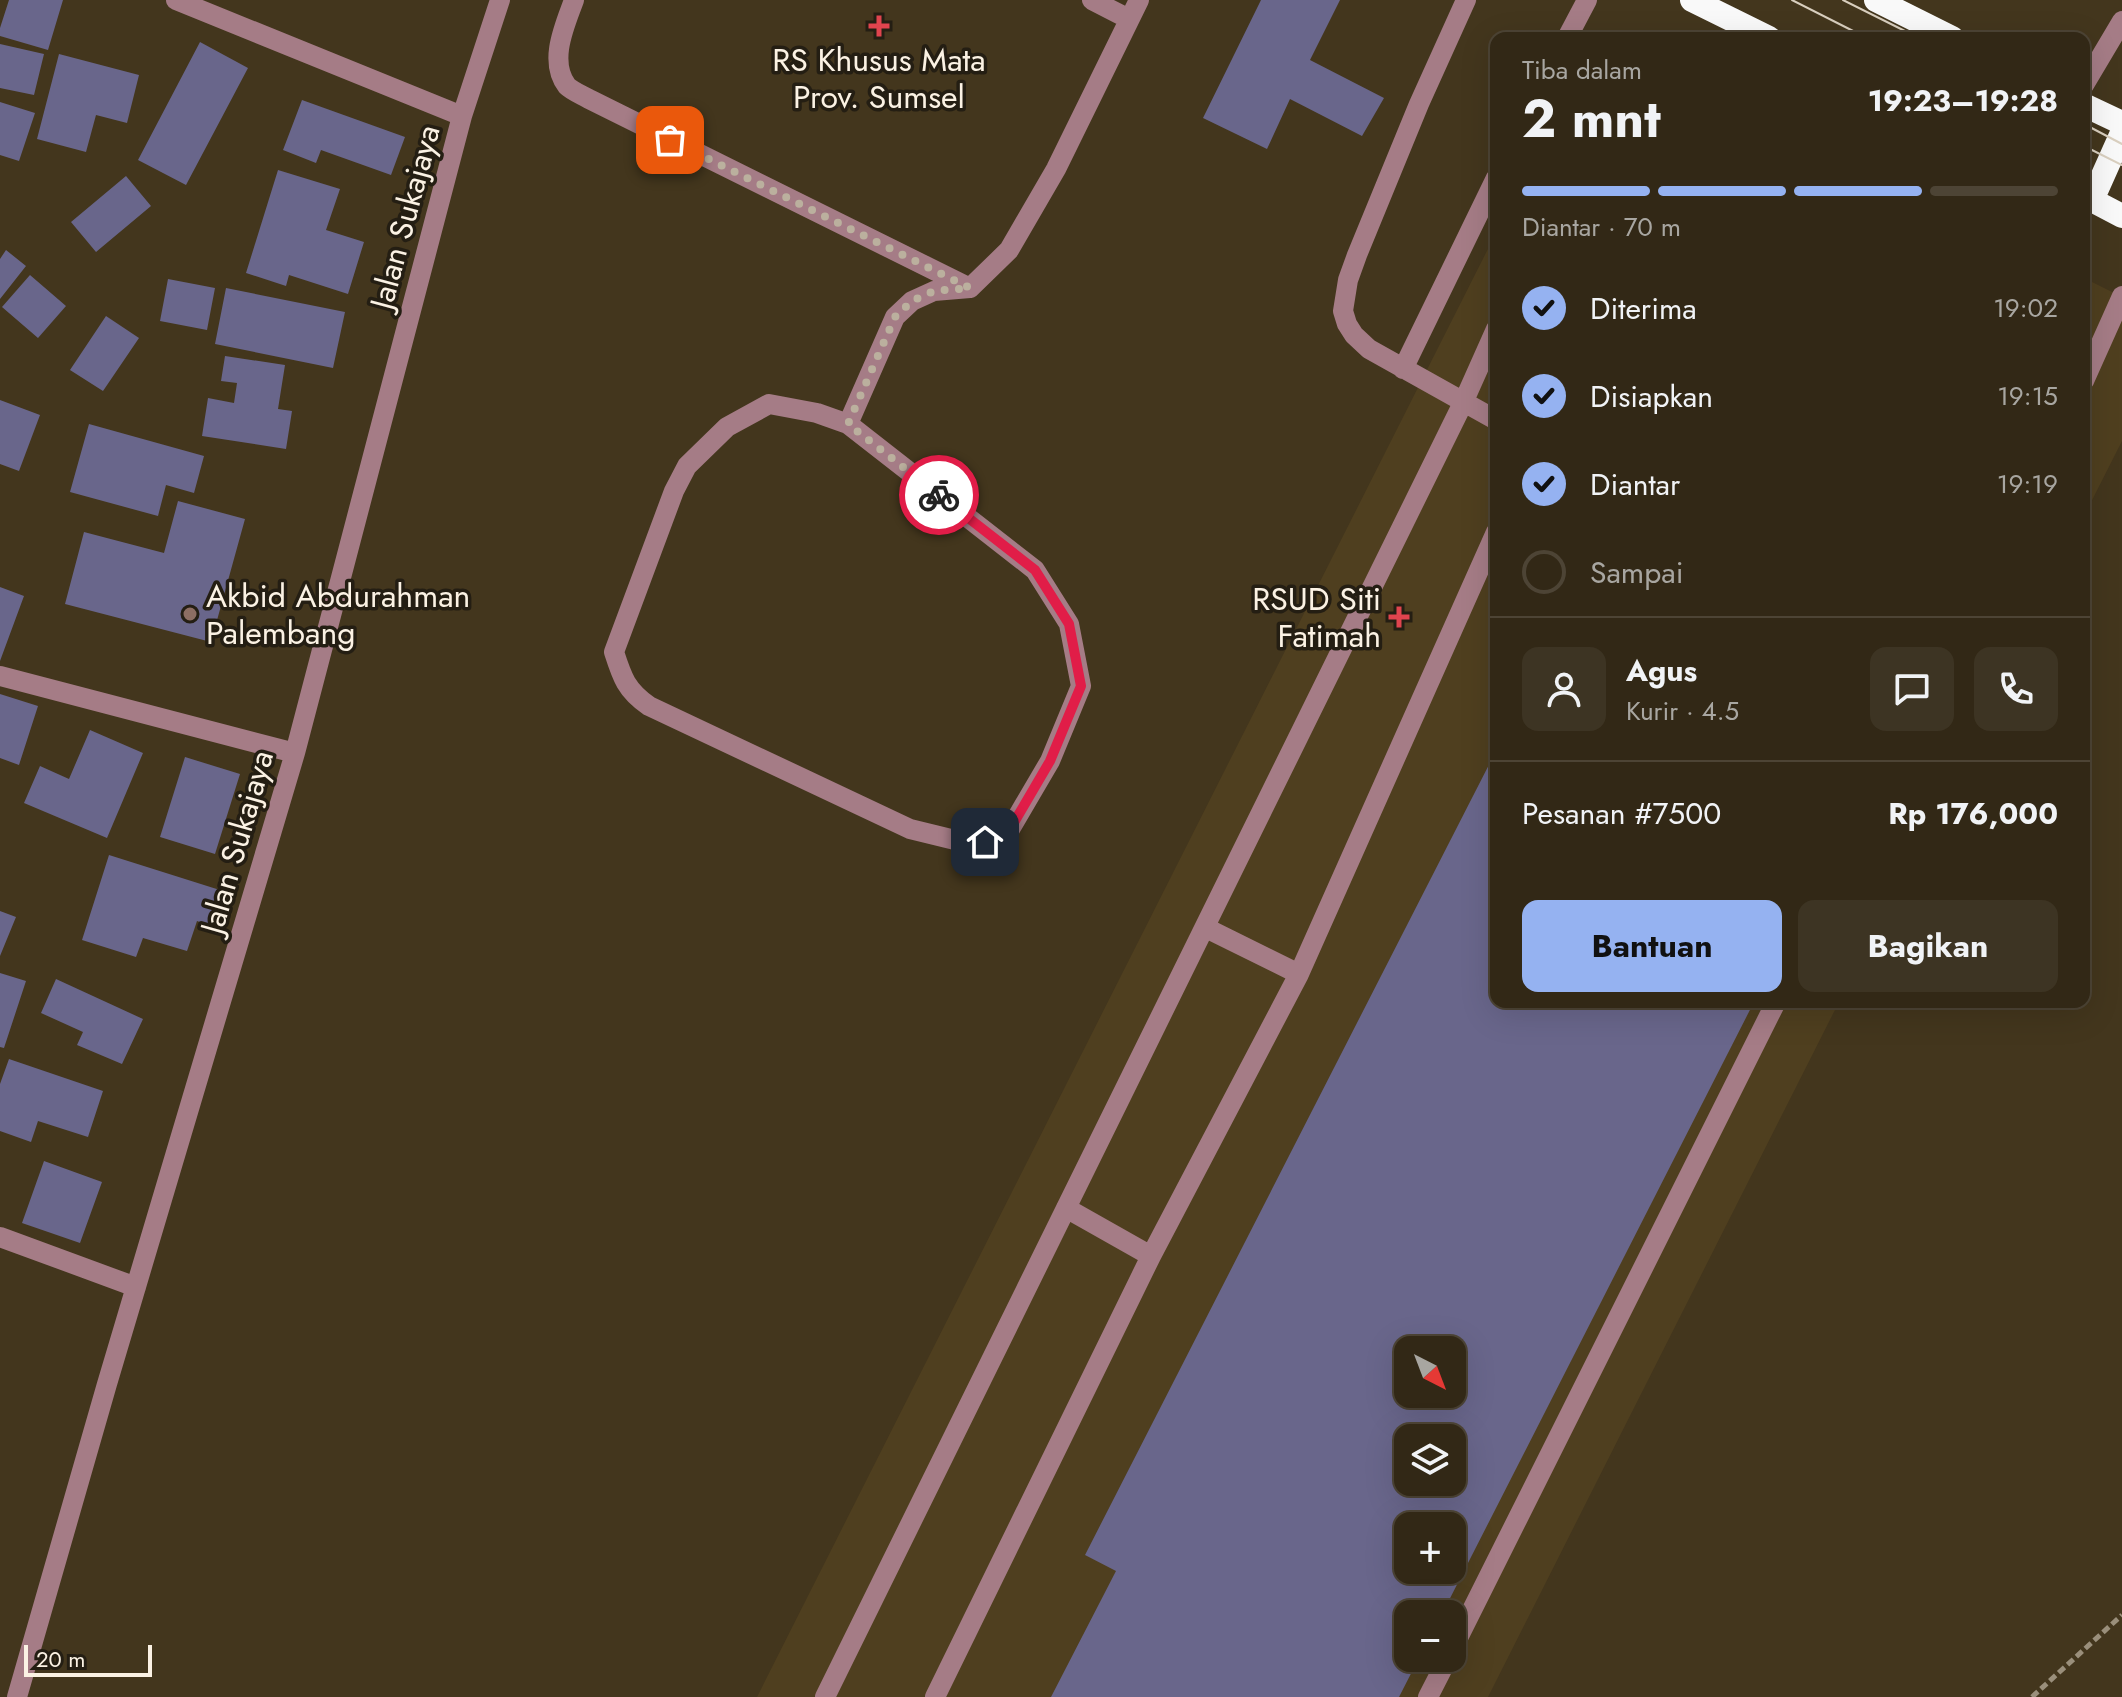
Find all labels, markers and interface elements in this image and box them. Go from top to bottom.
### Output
marker: RS Khusus Mata Prov. Sumsel [868,15,890,37]
place label: RS Khusus Mata Prov. Sumsel [772,37,986,120]
text: Tiba dalam [1522,51,1642,89]
text: 19:23–19:28 [1868,79,2058,122]
text: 2 mnt [1522,81,1661,157]
pin [636,106,704,174]
icon: bag [648,118,692,162]
street label: Jalan Sukajaya [357,120,452,318]
text: Diantar · 70 m [1522,208,1681,246]
icon: check [1522,286,1566,330]
text: Diterima [1590,287,1697,330]
text: 19:02 [1993,289,2058,327]
icon: check [1522,374,1566,418]
text: Disiapkan [1590,375,1713,418]
text: 19:15 [1997,377,2058,415]
courier [899,455,979,535]
icon: check [1522,462,1566,506]
text: Diantar [1590,463,1680,506]
text: 19:19 [1997,465,2058,503]
icon: bike [917,473,961,517]
text: Sampai [1590,551,1684,594]
place label: Akbid Abdurahman Palembang [206,573,470,656]
place label: RSUD Siti Fatimah [1252,576,1381,659]
marker: Akbid Abdurahman Palembang [181,605,199,623]
marker: RSUD Siti Fatimah [1388,606,1410,628]
button: person [1522,647,1606,731]
button: chat [1870,647,1954,731]
button: phone [1974,647,2058,731]
text: Agus [1626,649,1697,692]
text: Kurir · 4.5 [1626,692,1739,730]
street label: Jalan Sukajaya [188,745,285,943]
text: Pesanan #7500 [1522,792,1721,835]
text: Rp 176,000 [1888,792,2058,835]
pin [951,808,1019,876]
icon: home [963,820,1007,864]
button: Bantuan [1522,900,1782,992]
button: Bagikan [1798,900,2058,992]
north arrow [1394,1336,1466,1408]
map controls [1394,1336,1466,1672]
button: layers [1394,1424,1466,1496]
button: + [1394,1512,1466,1584]
button: − [1394,1600,1466,1672]
scale bar [24,1641,152,1677]
text: 20 m [36,1643,85,1675]

